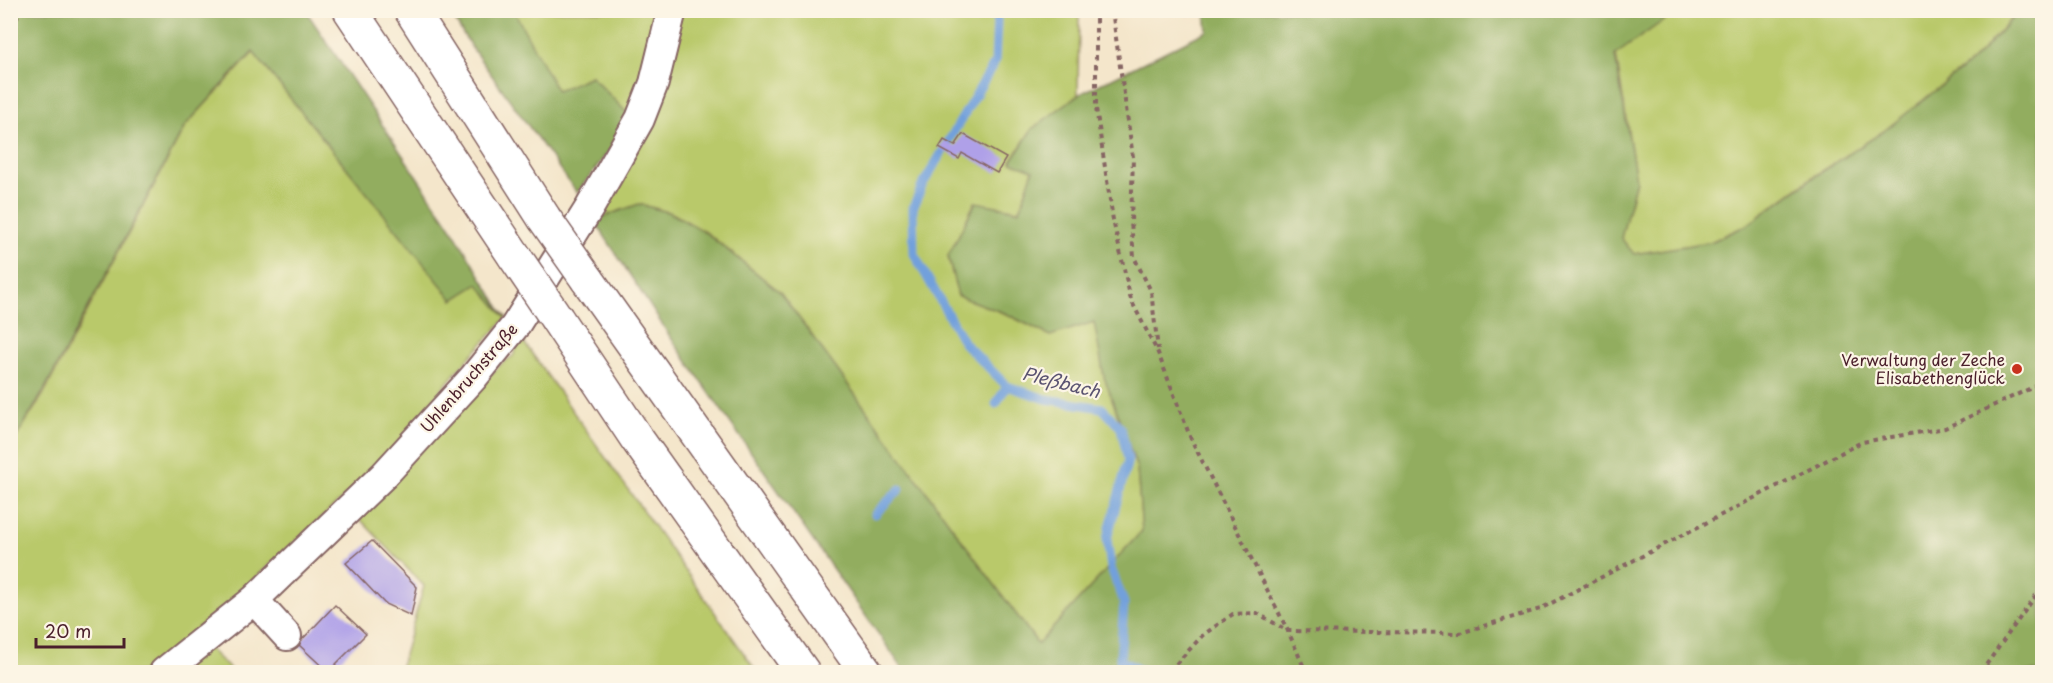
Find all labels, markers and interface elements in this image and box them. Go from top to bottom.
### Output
street label: Uhlenbruchstraße [414,317,523,437]
place label: Verwaltung der Zeche Elisabethenglück [1841,347,2005,389]
water label: Pleßbach [1020,359,1103,404]
marker: Verwaltung der Zeche Elisabethenglück [2010,362,2024,376]
scale bar [36,611,124,649]
text: 20 m [45,617,91,644]

